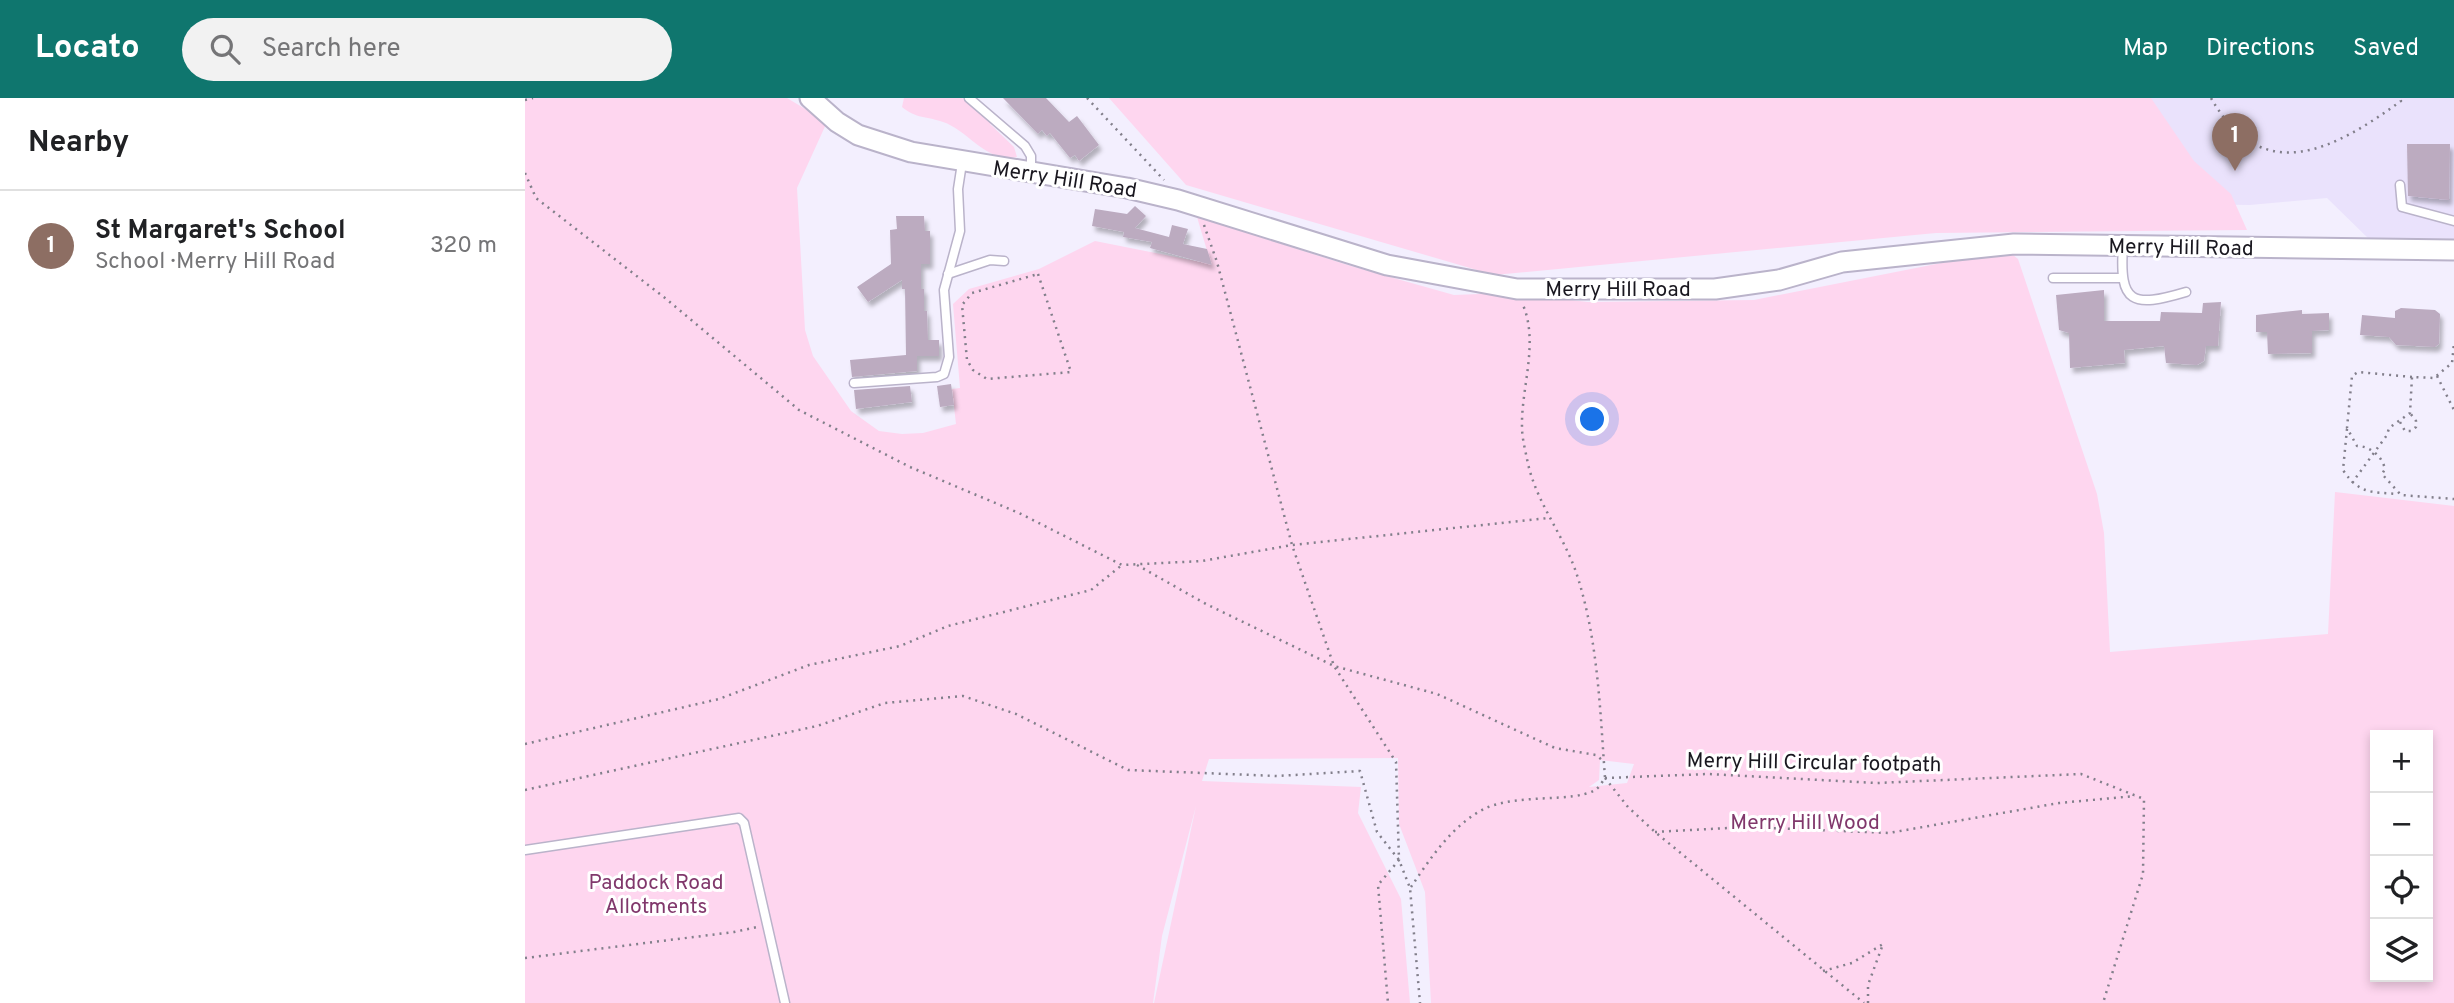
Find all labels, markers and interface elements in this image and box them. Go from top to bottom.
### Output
search box [182,18,672,81]
text: Locato [35,28,140,70]
icon: search [206,30,244,68]
text: Search here [262,33,401,66]
text: Map [2123,34,2168,64]
text: Directions [2206,34,2315,64]
text: Saved [2353,34,2419,64]
pin: 1 [2212,113,2258,171]
text: Nearby [28,125,129,162]
street label: Merry Hill Road [991,156,1139,205]
text: St Margaret's School [95,215,346,248]
text: 1 [46,232,56,261]
text: 320 m [430,232,497,261]
street label: Merry Hill Road [2108,234,2254,263]
text: School · Merry Hill Road [95,248,335,277]
street label: Merry Hill Road [1545,277,1691,304]
your location [1575,402,1609,436]
map controls [2370,730,2433,982]
button: + [2370,730,2433,793]
street label: Merry Hill Circular footpath [1686,748,1942,779]
button: − [2370,793,2433,856]
park label: Merry Hill Wood [1730,810,1880,837]
button: locate [2370,856,2433,919]
park label: Paddock Road Allotments [588,870,724,921]
button: layers [2370,919,2433,982]

